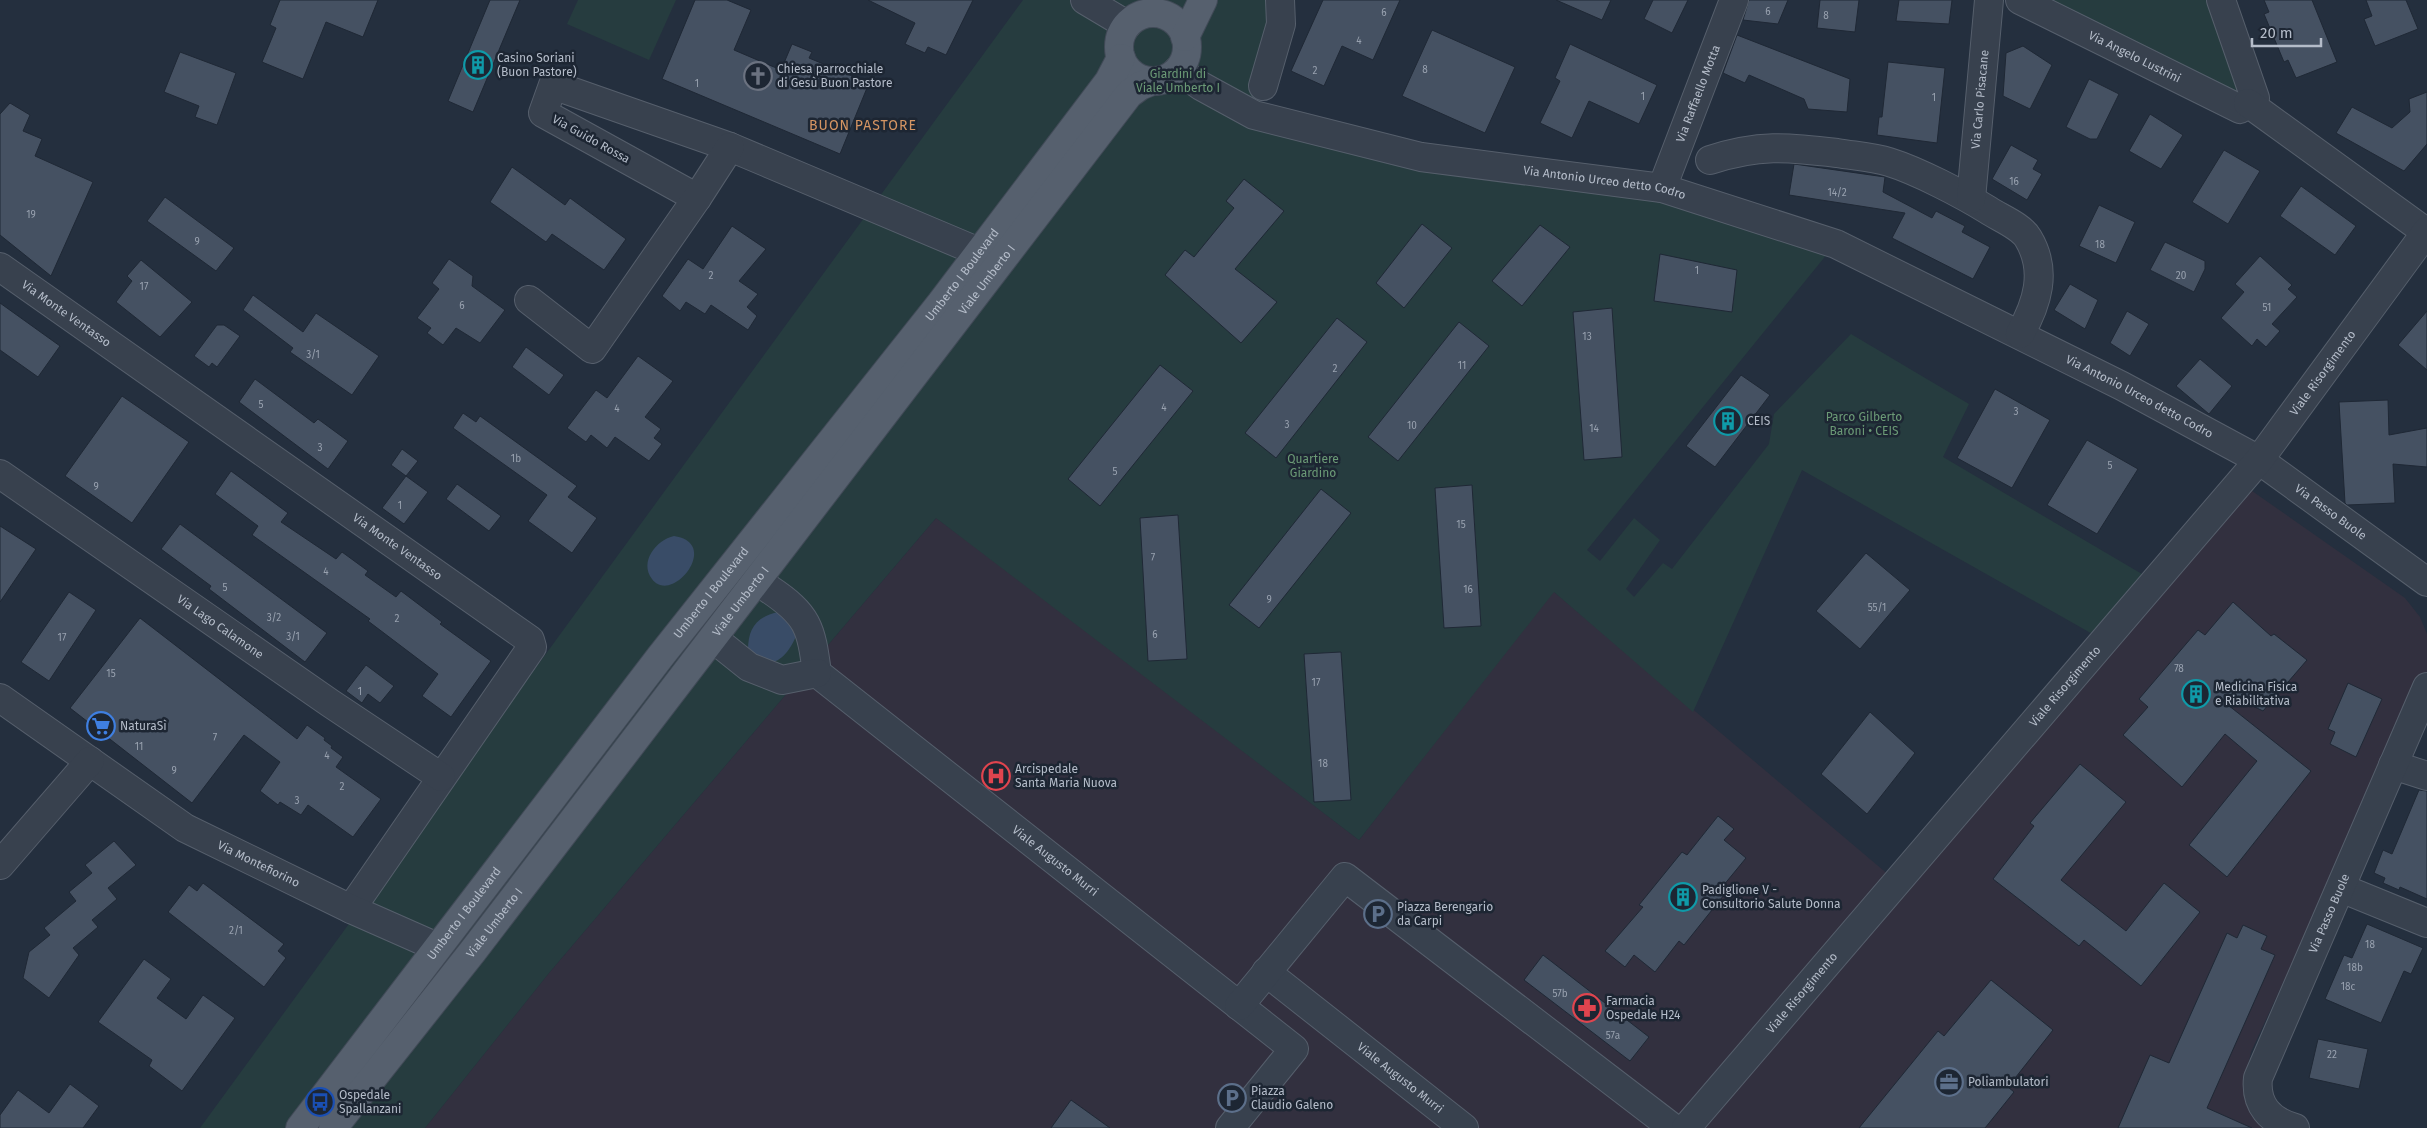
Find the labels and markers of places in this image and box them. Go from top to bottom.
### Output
building icon: Casino Soriani (Buon Pastore) [463,50,493,80]
place label: Casino Soriani (Buon Pastore) [497,51,577,79]
church icon: Chiesa parrocchiale di Gesù Buon Pastore [743,61,773,91]
place label: Chiesa parrocchiale di Gesù Buon Pastore [777,62,892,90]
building icon: CEIS [1713,406,1743,436]
place label: CEIS [1747,414,1771,428]
building icon: Medicina Fisica e Riabilitativa [2181,679,2211,709]
place label: Medicina Fisica e Riabilitativa [2215,680,2297,708]
supermarket icon: NaturaSì [86,711,116,741]
place label: NaturaSì [120,719,167,733]
hospital icon: Arcispedale Santa Maria Nuova [981,761,1011,791]
place label: Arcispedale Santa Maria Nuova [1015,762,1117,790]
building icon: Padiglione V - Consultorio Salute Donna [1668,882,1698,912]
place label: Padiglione V - Consultorio Salute Donna [1702,883,1841,911]
parking icon: Piazza Berengario da Carpi [1363,899,1393,929]
place label: Piazza Berengario da Carpi [1397,900,1493,928]
pharmacy icon: Farmacia Ospedale H24 [1572,993,1602,1023]
place label: Farmacia Ospedale H24 [1606,994,1681,1022]
office icon: Poliambulatori [1934,1067,1964,1097]
place label: Poliambulatori [1968,1075,2049,1089]
parking icon: Piazza Claudio Galeno [1217,1083,1247,1113]
place label: Piazza Claudio Galeno [1251,1084,1333,1112]
bus stop icon: Ospedale Spallanzani [305,1087,335,1117]
place label: Ospedale Spallanzani [339,1088,402,1116]

